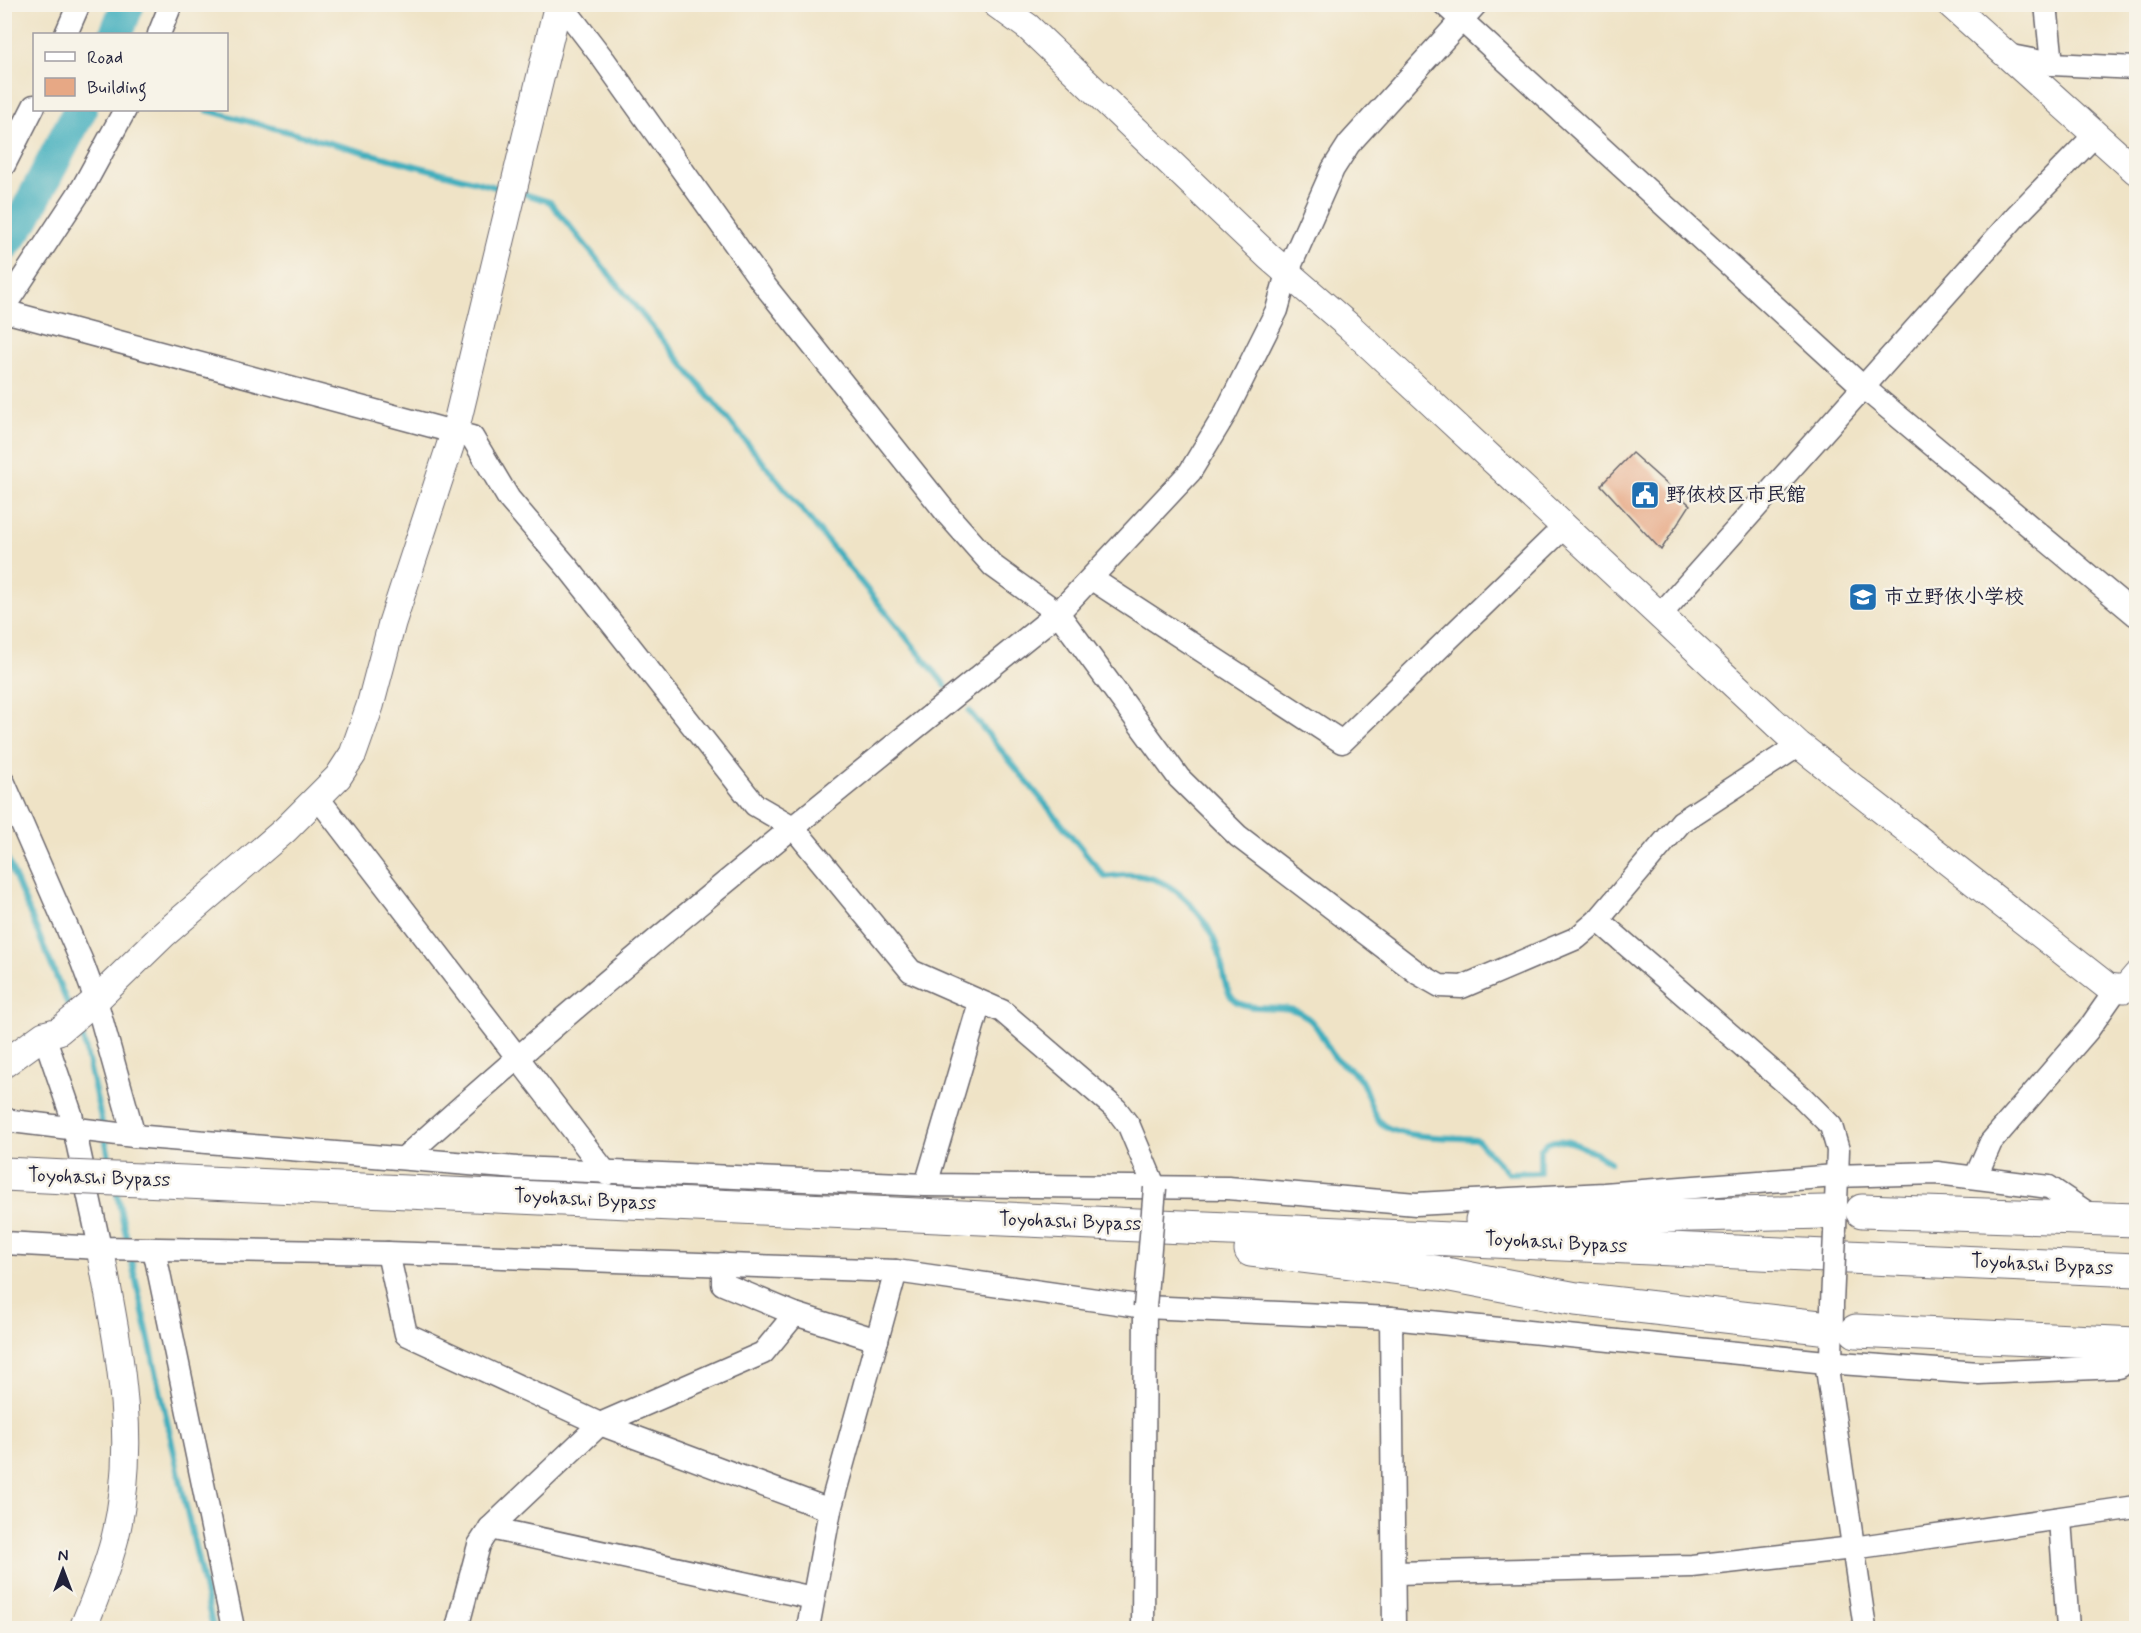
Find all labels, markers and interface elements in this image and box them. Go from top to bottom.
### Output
legend [33,33,228,111]
text: Road [87,46,123,70]
text: Building [87,76,147,102]
public building icon: 野依校区市民館 [1629,479,1661,511]
place label: 野依校区市民館 [1666,482,1806,509]
school or university icon: 市立野依小学校 [1847,581,1879,613]
place label: 市立野依小学校 [1884,584,2024,611]
street label: Toyohashi Bypass [27,1162,171,1194]
street label: Toyohashi Bypass [513,1183,657,1217]
street label: Toyohashi Bypass [998,1206,1142,1238]
street label: Toyohashi Bypass [1484,1226,1628,1260]
street label: Toyohashi Bypass [1970,1248,2114,1282]
north arrow [33,1540,93,1600]
text: N [58,1546,68,1567]

